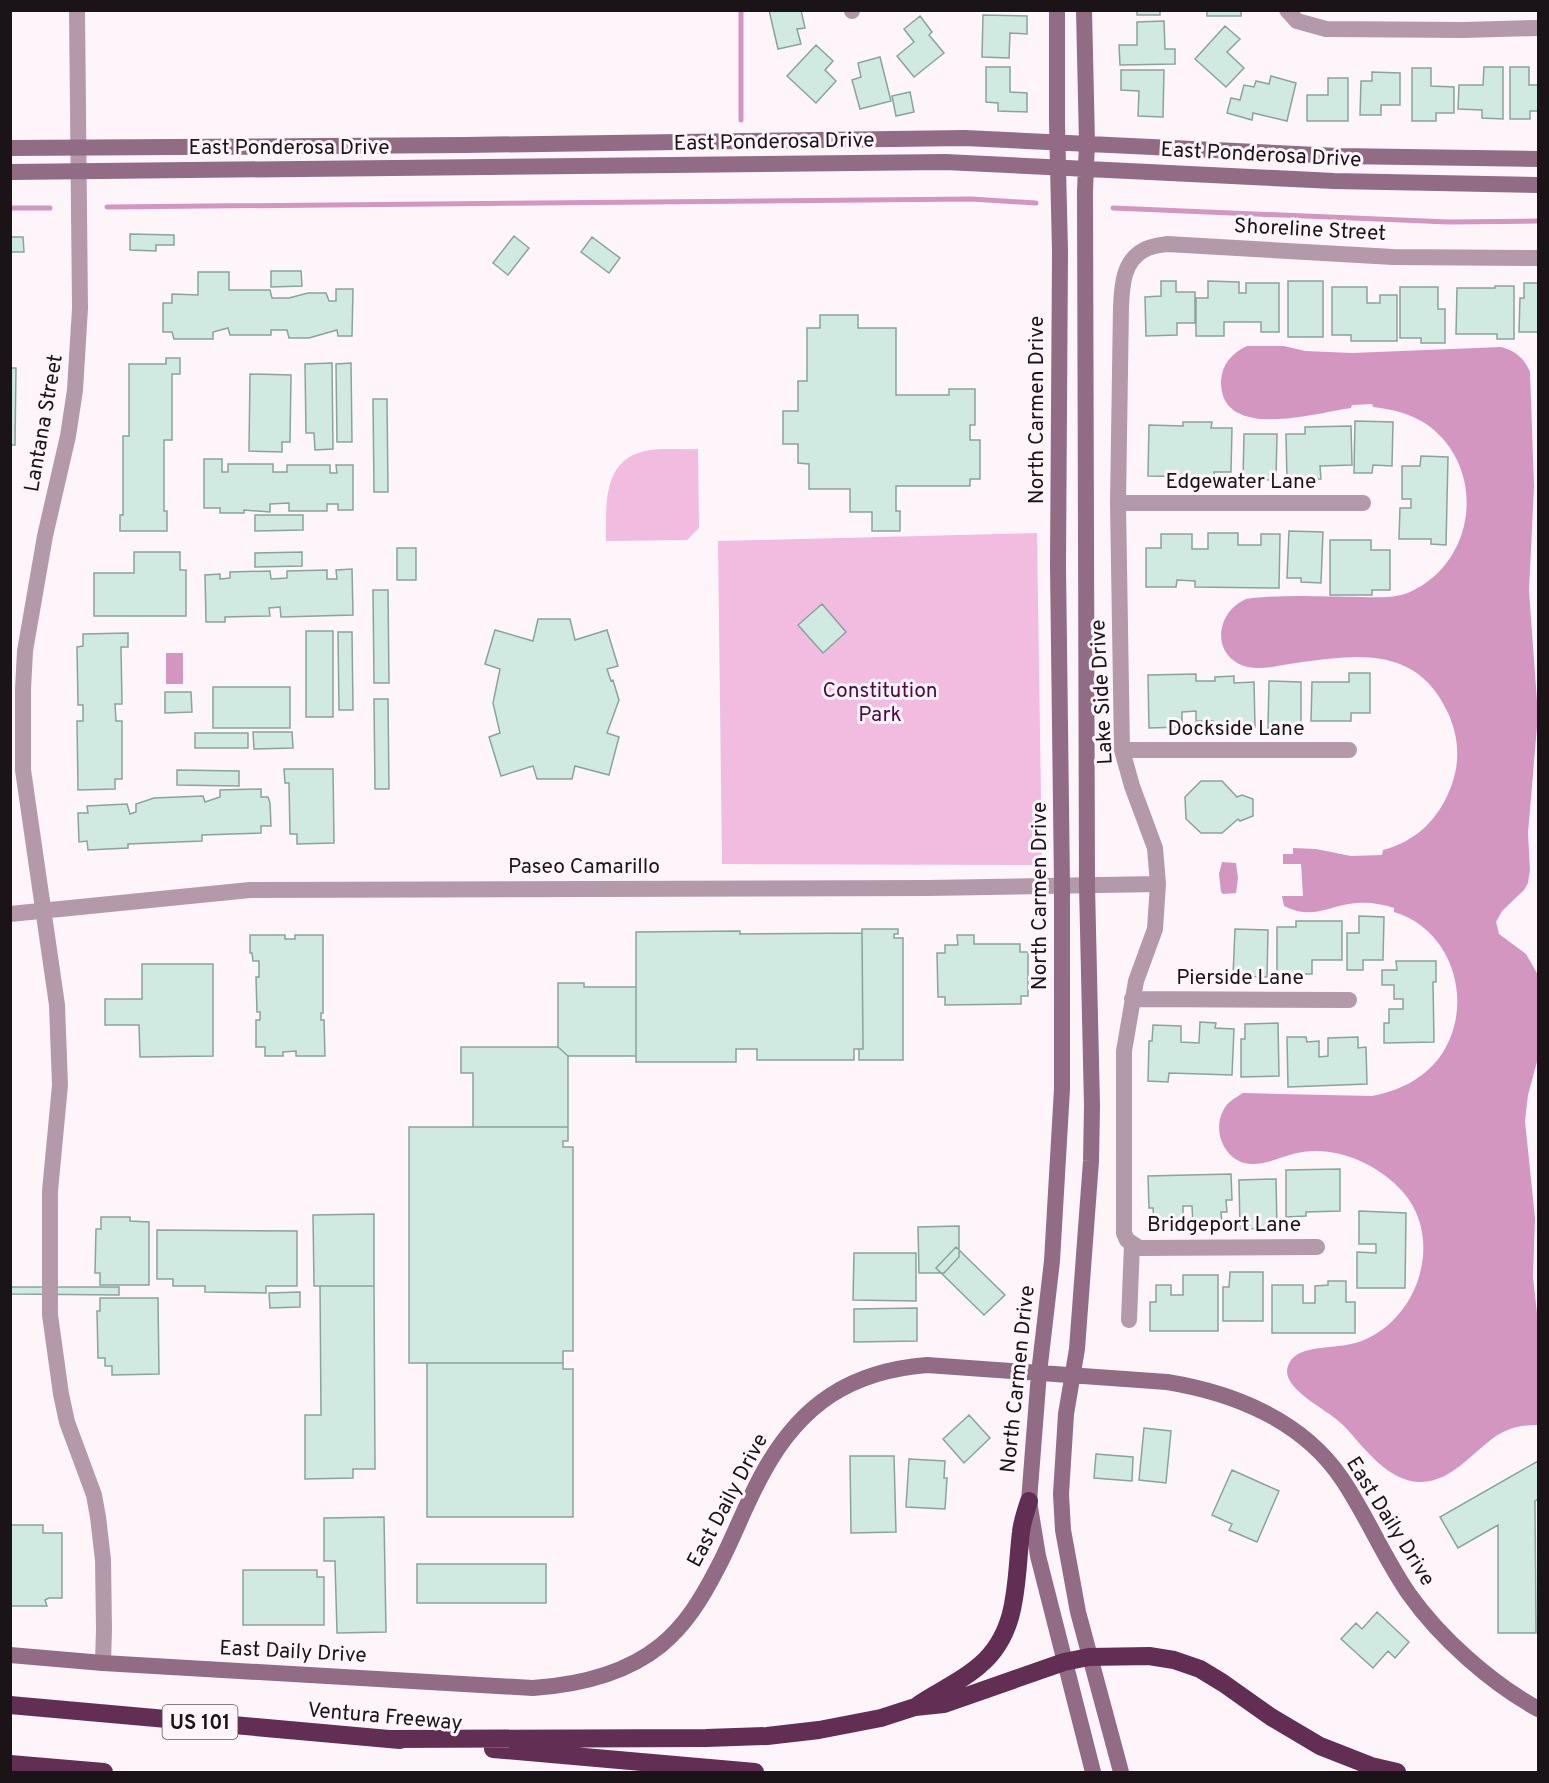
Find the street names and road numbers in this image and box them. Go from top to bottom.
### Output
street label: East Ponderosa Drive [673,127,875,158]
street label: East Ponderosa Drive [189,135,389,162]
street label: East Ponderosa Drive [1160,137,1362,174]
street label: Shoreline Street [1233,213,1387,248]
street label: North Carmen Drive [1024,316,1051,504]
street label: Lantana Street [19,352,70,494]
street label: Edgewater Lane [1166,469,1316,496]
street label: Lake Side Drive [1085,619,1120,765]
street label: Dockside Lane [1167,716,1305,743]
street label: North Carmen Drive [1027,802,1054,990]
street label: Paseo Camarillo [508,854,660,881]
street label: Pierside Lane [1176,965,1304,992]
street label: Bridgeport Lane [1147,1212,1301,1239]
street label: North Carmen Drive [995,1284,1042,1474]
street label: East Daily Drive [682,1429,775,1572]
street label: East Daily Drive [1339,1452,1440,1592]
street label: East Daily Drive [218,1635,367,1670]
street label: Ventura Freeway [306,1697,463,1738]
road number: US 101 [162,1705,238,1739]

